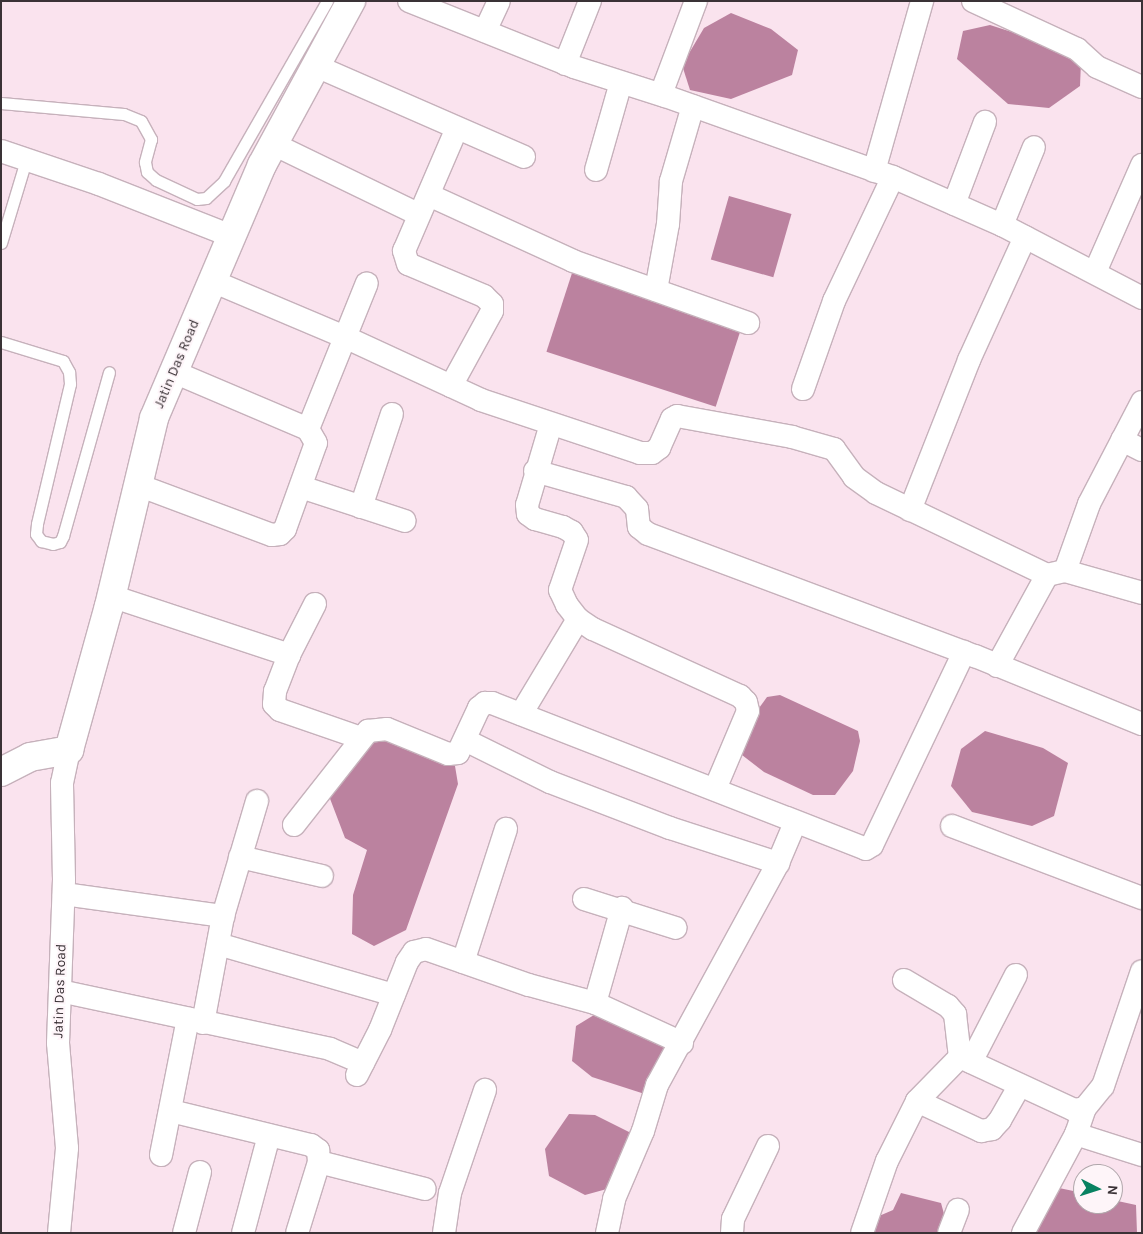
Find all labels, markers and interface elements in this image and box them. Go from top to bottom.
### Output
street label: Jatin Das Road [151,317,203,411]
street label: Jatin Das Road [50,944,70,1038]
north arrow [1073,1164,1123,1214]
text: N [1104,1185,1121,1196]

